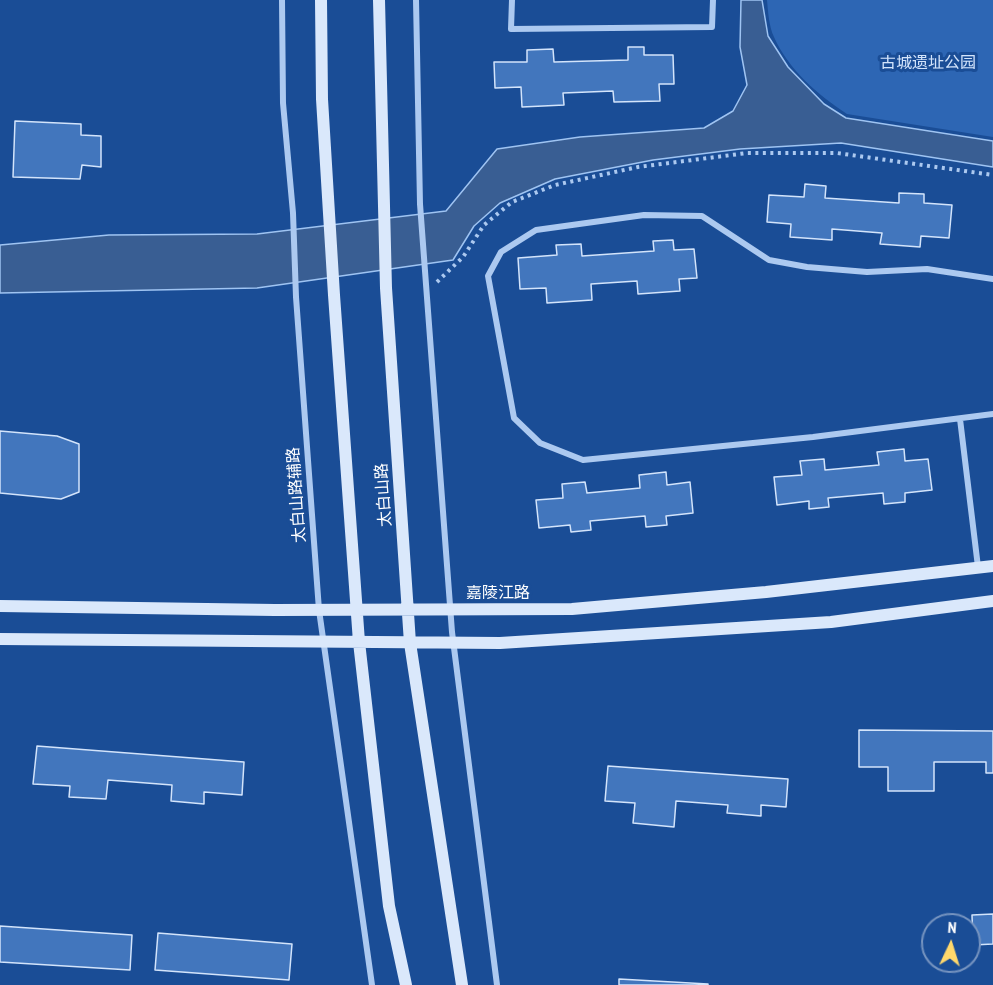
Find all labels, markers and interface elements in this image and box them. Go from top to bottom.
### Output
park label: 古城遗址公园 [880,53,976,73]
street label: 太白山路辅路 [284,446,310,544]
street label: 太白山路 [372,462,396,528]
street label: 嘉陵江路 [466,583,530,603]
north arrow [921,913,981,973]
text: N [947,917,957,937]

